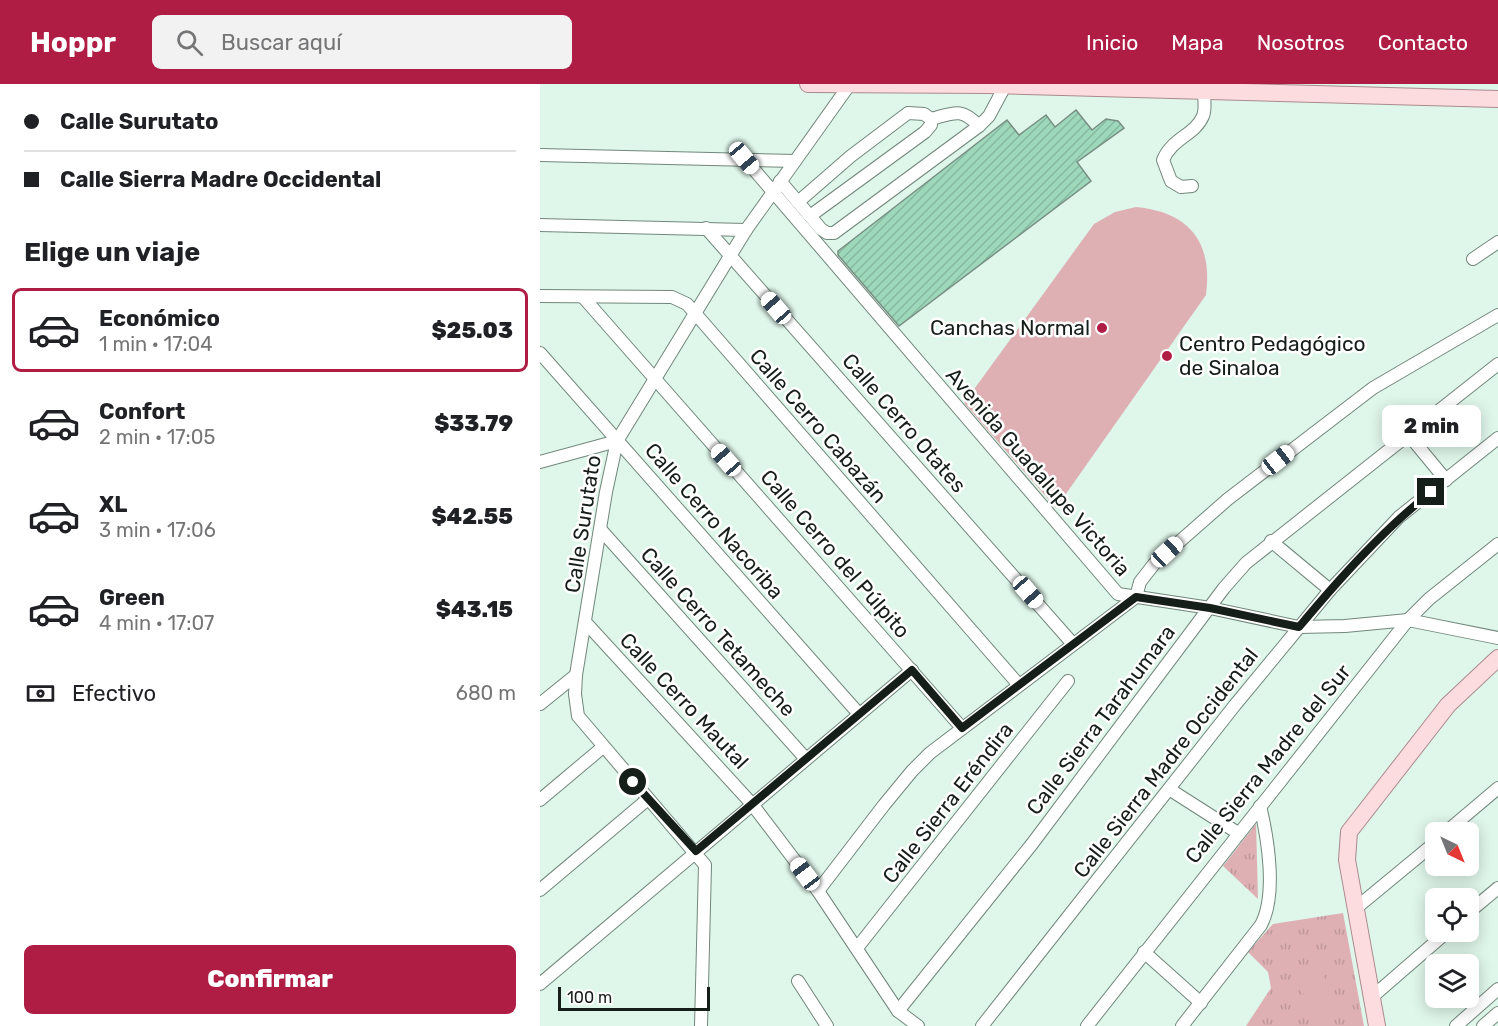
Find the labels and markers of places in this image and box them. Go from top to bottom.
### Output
place label: Canchas Normal [930,315,1090,340]
marker: Canchas Normal [1095,321,1109,335]
place label: Centro Pedagógico de Sinaloa [1179,331,1366,380]
marker: Centro Pedagógico de Sinaloa [1160,349,1174,363]

